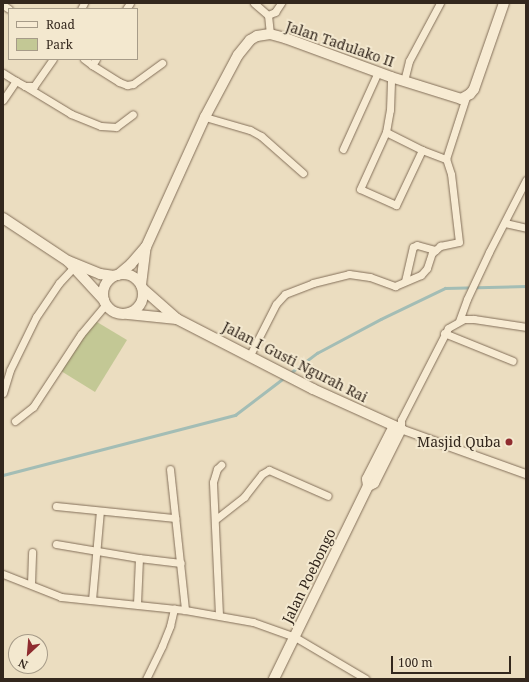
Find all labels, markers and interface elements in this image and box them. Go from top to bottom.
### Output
legend [8,8,138,60]
text: Road [46,16,75,33]
street label: Jalan Tadulako II [284,18,396,70]
text: Park [46,36,73,53]
street label: Jalan I Gusti Ngurah Rai [220,318,370,406]
place label: Masjid Quba [417,434,501,450]
marker: Masjid Quba [504,437,514,447]
street label: Jalan Poebongo [279,526,339,626]
north arrow [8,634,48,674]
scale bar [393,648,513,674]
text: 100 m [398,654,433,671]
text: N [16,656,30,673]

